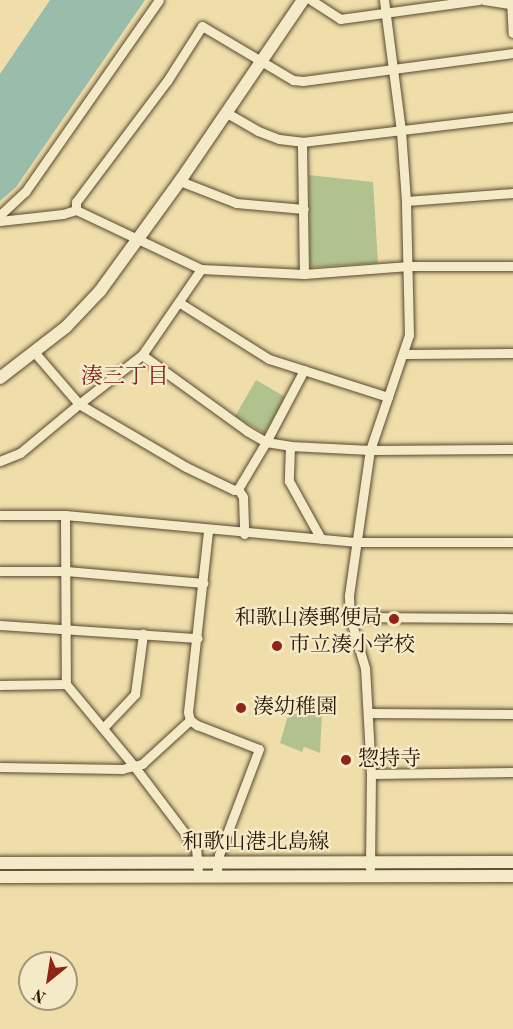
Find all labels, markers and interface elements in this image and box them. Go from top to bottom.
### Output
district label: 湊三丁目 [81,365,169,391]
place label: 和歌山湊郵便局 [235,606,382,632]
marker: 和歌山湊郵便局 [387,612,401,626]
place label: 市立湊小学校 [289,633,415,659]
marker: 市立湊小学校 [270,639,284,653]
place label: 湊幼稚園 [253,695,337,721]
marker: 湊幼稚園 [234,701,248,715]
place label: 惣持寺 [358,747,421,773]
marker: 惣持寺 [339,753,353,767]
street label: 和歌山港北島線 [183,830,329,856]
north arrow [18,951,78,1011]
text: N [31,985,49,1005]

